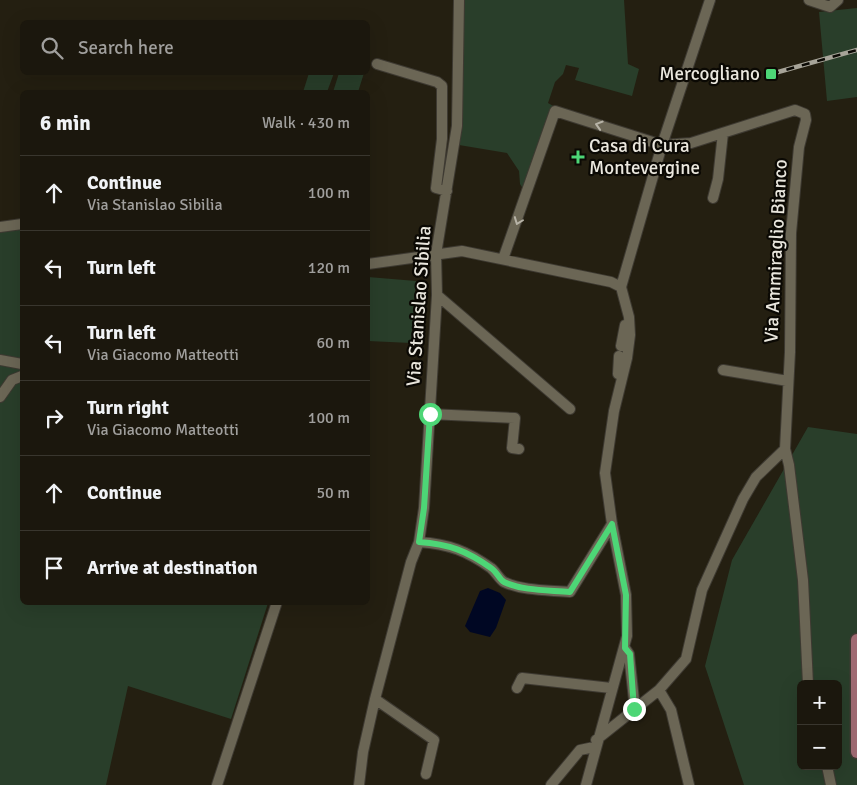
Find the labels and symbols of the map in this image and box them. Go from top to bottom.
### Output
place label: Mercogliano [659,62,760,86]
marker: Mercogliano [764,67,778,81]
one-way arrow [596,120,604,130]
place label: Casa di Cura Montevergine [589,134,700,180]
marker: Casa di Cura Montevergine [571,150,585,164]
street label: Via Ammiraglio Bianco [759,159,793,343]
one-way arrow [514,217,524,225]
street label: Via Stanislao Sibilia [401,225,437,387]
route start [419,403,442,426]
route end [623,698,646,721]

